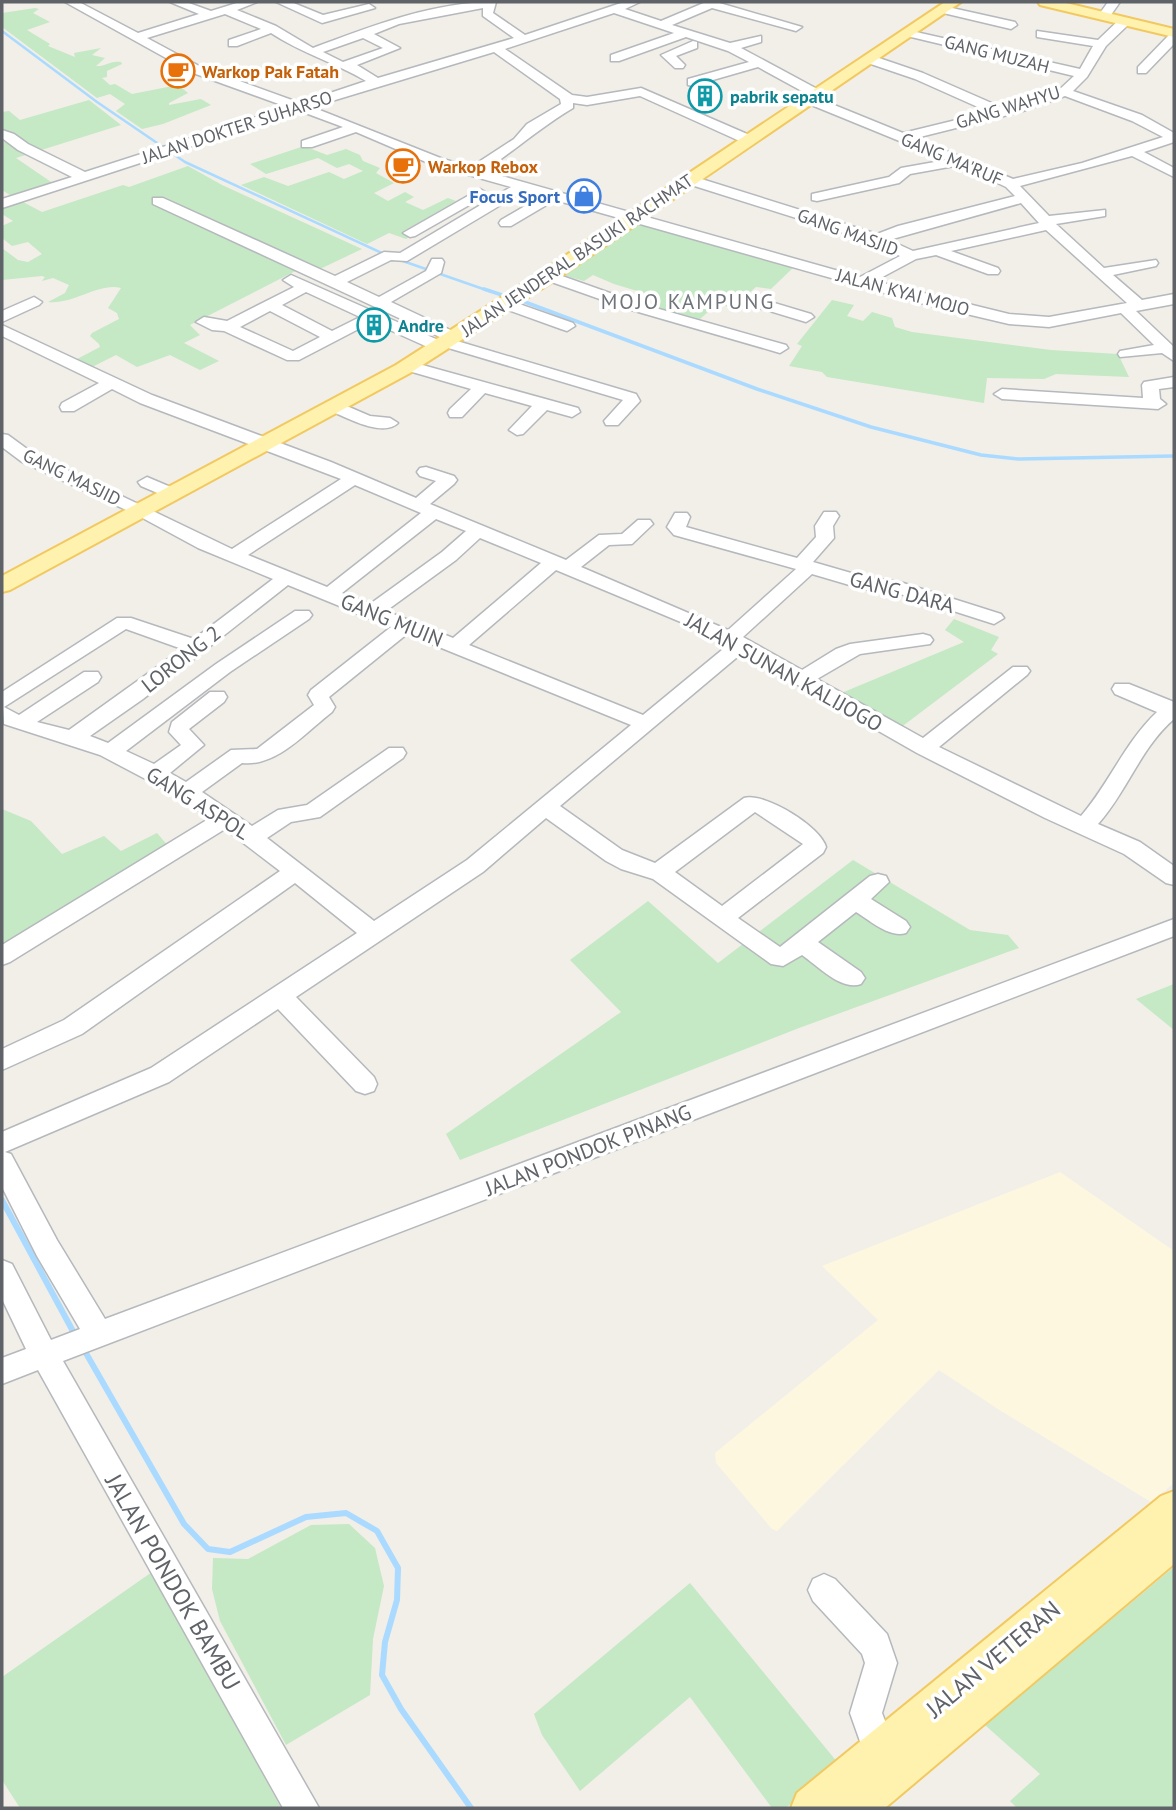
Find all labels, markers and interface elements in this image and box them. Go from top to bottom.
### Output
street label: GANG MUZAH [942,30,1052,78]
cafe icon: Warkop Pak Fatah [159,52,197,90]
place label: Warkop Pak Fatah [202,60,339,83]
building icon: pabrik sepatu [686,77,724,115]
street label: GANG WAHYU [953,80,1063,134]
street label: JALAN DOKTER SUHARSO [138,85,335,169]
place label: pabrik sepatu [730,85,834,108]
street label: GANG MA'RUF [898,127,1006,191]
cafe icon: Warkop Rebox [384,147,422,185]
place label: Warkop Rebox [428,155,538,178]
street label: JALAN JENDERAL BASUKI RACHMAT [456,169,697,342]
shop icon: Focus Sport [565,177,603,215]
place label: Focus Sport [469,185,561,208]
street label: GANG MASJID [794,203,902,261]
street label: JALAN KYAI MOJO [833,263,972,321]
district label: MOJO KAMPUNG [601,288,775,315]
building icon: Andre [355,306,393,344]
place label: Andre [398,314,444,337]
street label: GANG MASJID [19,443,125,511]
street label: GANG DARA [847,565,958,619]
street label: GANG MUIN [337,587,447,653]
street label: JALAN SUNAN KALIJOGO [680,606,887,738]
street label: LORONG 2 [136,619,226,699]
street label: GANG ASPOL [141,761,255,846]
street label: JALAN PONDOK PINANG [480,1098,695,1202]
street label: JALAN PONDOK BAMBU [98,1467,248,1696]
street label: JALAN VETERAN [919,1594,1067,1725]

